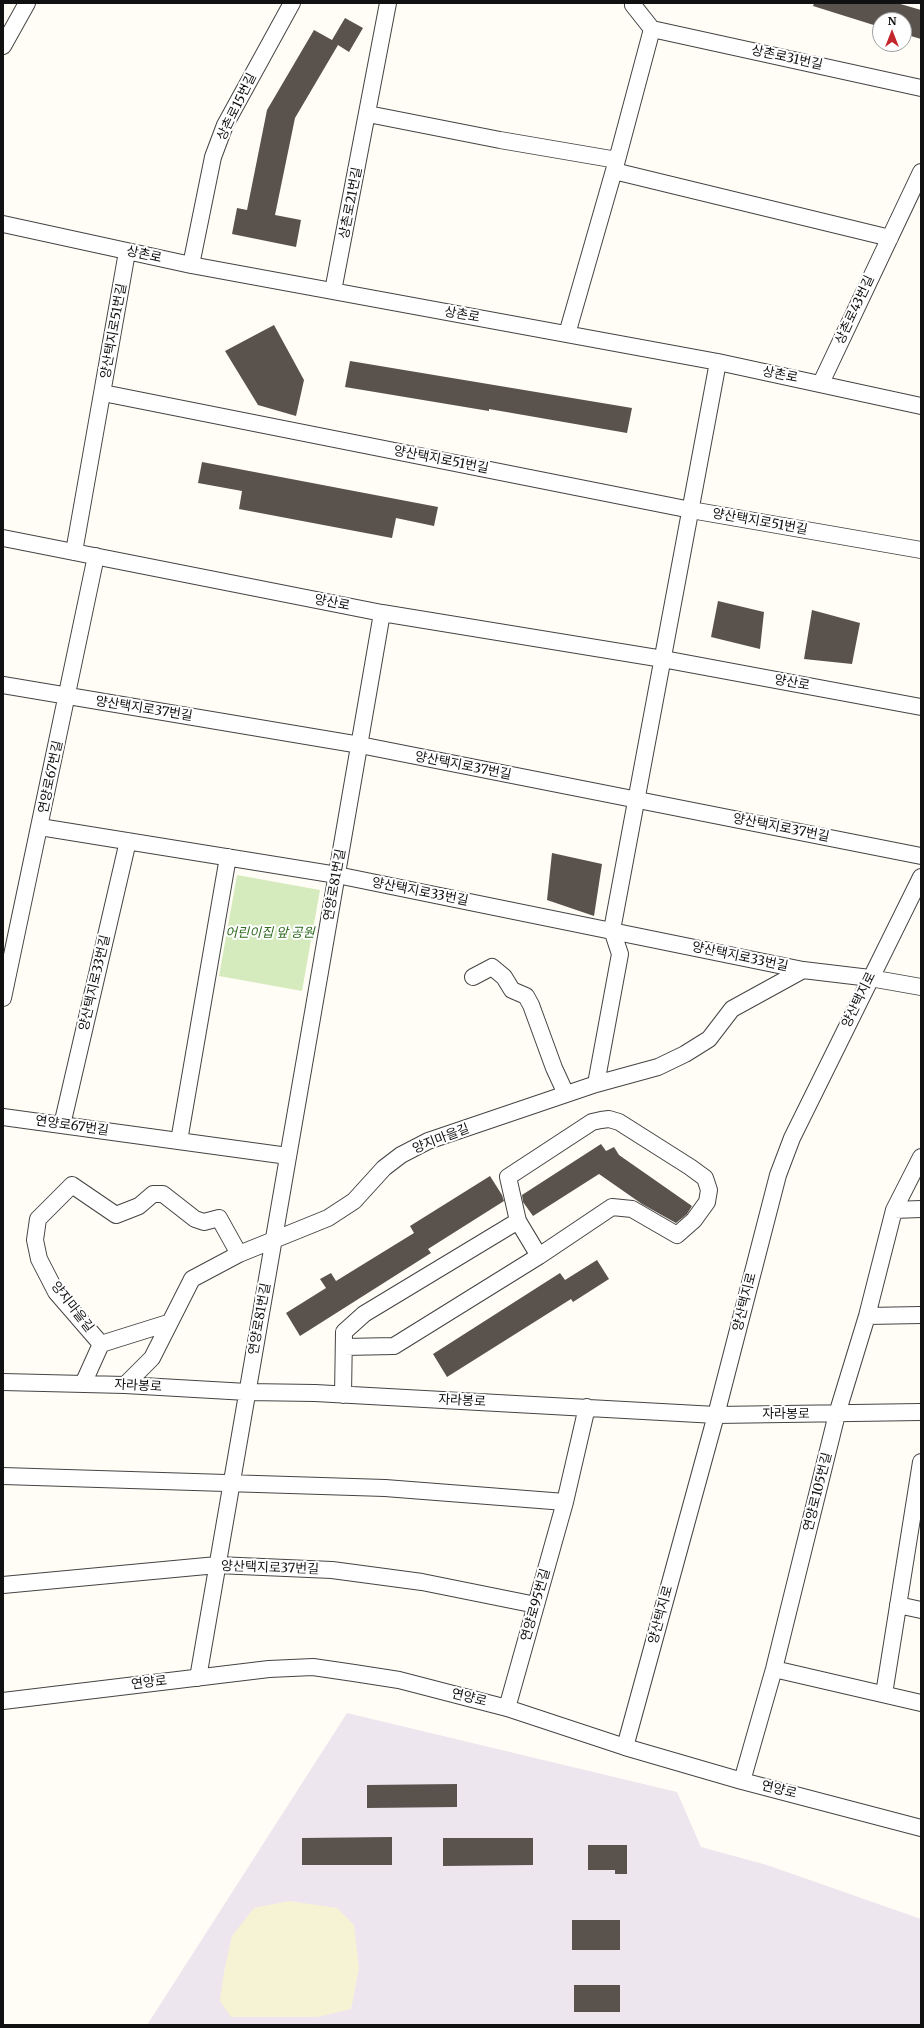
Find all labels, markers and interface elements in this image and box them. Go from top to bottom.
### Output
north arrow [872,12,912,52]
text: N [888,14,896,28]
street label: 상촌로31번길 [750,43,824,73]
street label: 상촌로15번길 [214,71,260,143]
street label: 상촌로21번길 [336,166,366,240]
street label: 상촌로 [125,244,163,266]
street label: 상촌로43번길 [832,273,878,347]
street label: 양산택지로51번길 [98,282,130,380]
street label: 상촌로 [443,304,481,326]
street label: 상촌로 [761,364,799,386]
street label: 양산택지로51번길 [392,443,490,477]
street label: 양산택지로51번길 [711,506,809,538]
street label: 양산로 [313,592,351,614]
street label: 양산로 [773,672,811,694]
street label: 양산택지로37번길 [94,694,194,724]
street label: 연양로67번길 [36,739,66,815]
street label: 양산택지로37번길 [413,749,513,783]
street label: 양산택지로37번길 [731,811,831,845]
street label: 연양로81번길 [321,848,349,922]
street label: 양산택지로33번길 [370,875,470,909]
park label: 어린이집 앞 공원 [225,925,315,941]
street label: 양산택지로33번길 [76,933,114,1033]
street label: 양산택지로33번길 [690,939,790,975]
street label: 양산택지로 [839,970,879,1030]
street label: 연양로67번길 [34,1113,110,1139]
street label: 양지마을길 [410,1121,472,1157]
street label: 양산택지로 [730,1271,760,1333]
street label: 양지마을길 [47,1279,97,1335]
street label: 연양로81번길 [246,1282,274,1356]
street label: 자라봉로 [114,1377,162,1395]
street label: 자라봉로 [438,1392,486,1410]
street label: 자라봉로 [762,1406,810,1422]
street label: 연양로105번길 [801,1451,835,1533]
street label: 양산택지로37번길 [221,1558,319,1578]
street label: 연양로95번길 [518,1567,554,1643]
street label: 양산택지로 [646,1584,676,1646]
street label: 연양로 [130,1673,168,1693]
street label: 연양로 [450,1686,488,1710]
street label: 연양로 [760,1778,798,1802]

